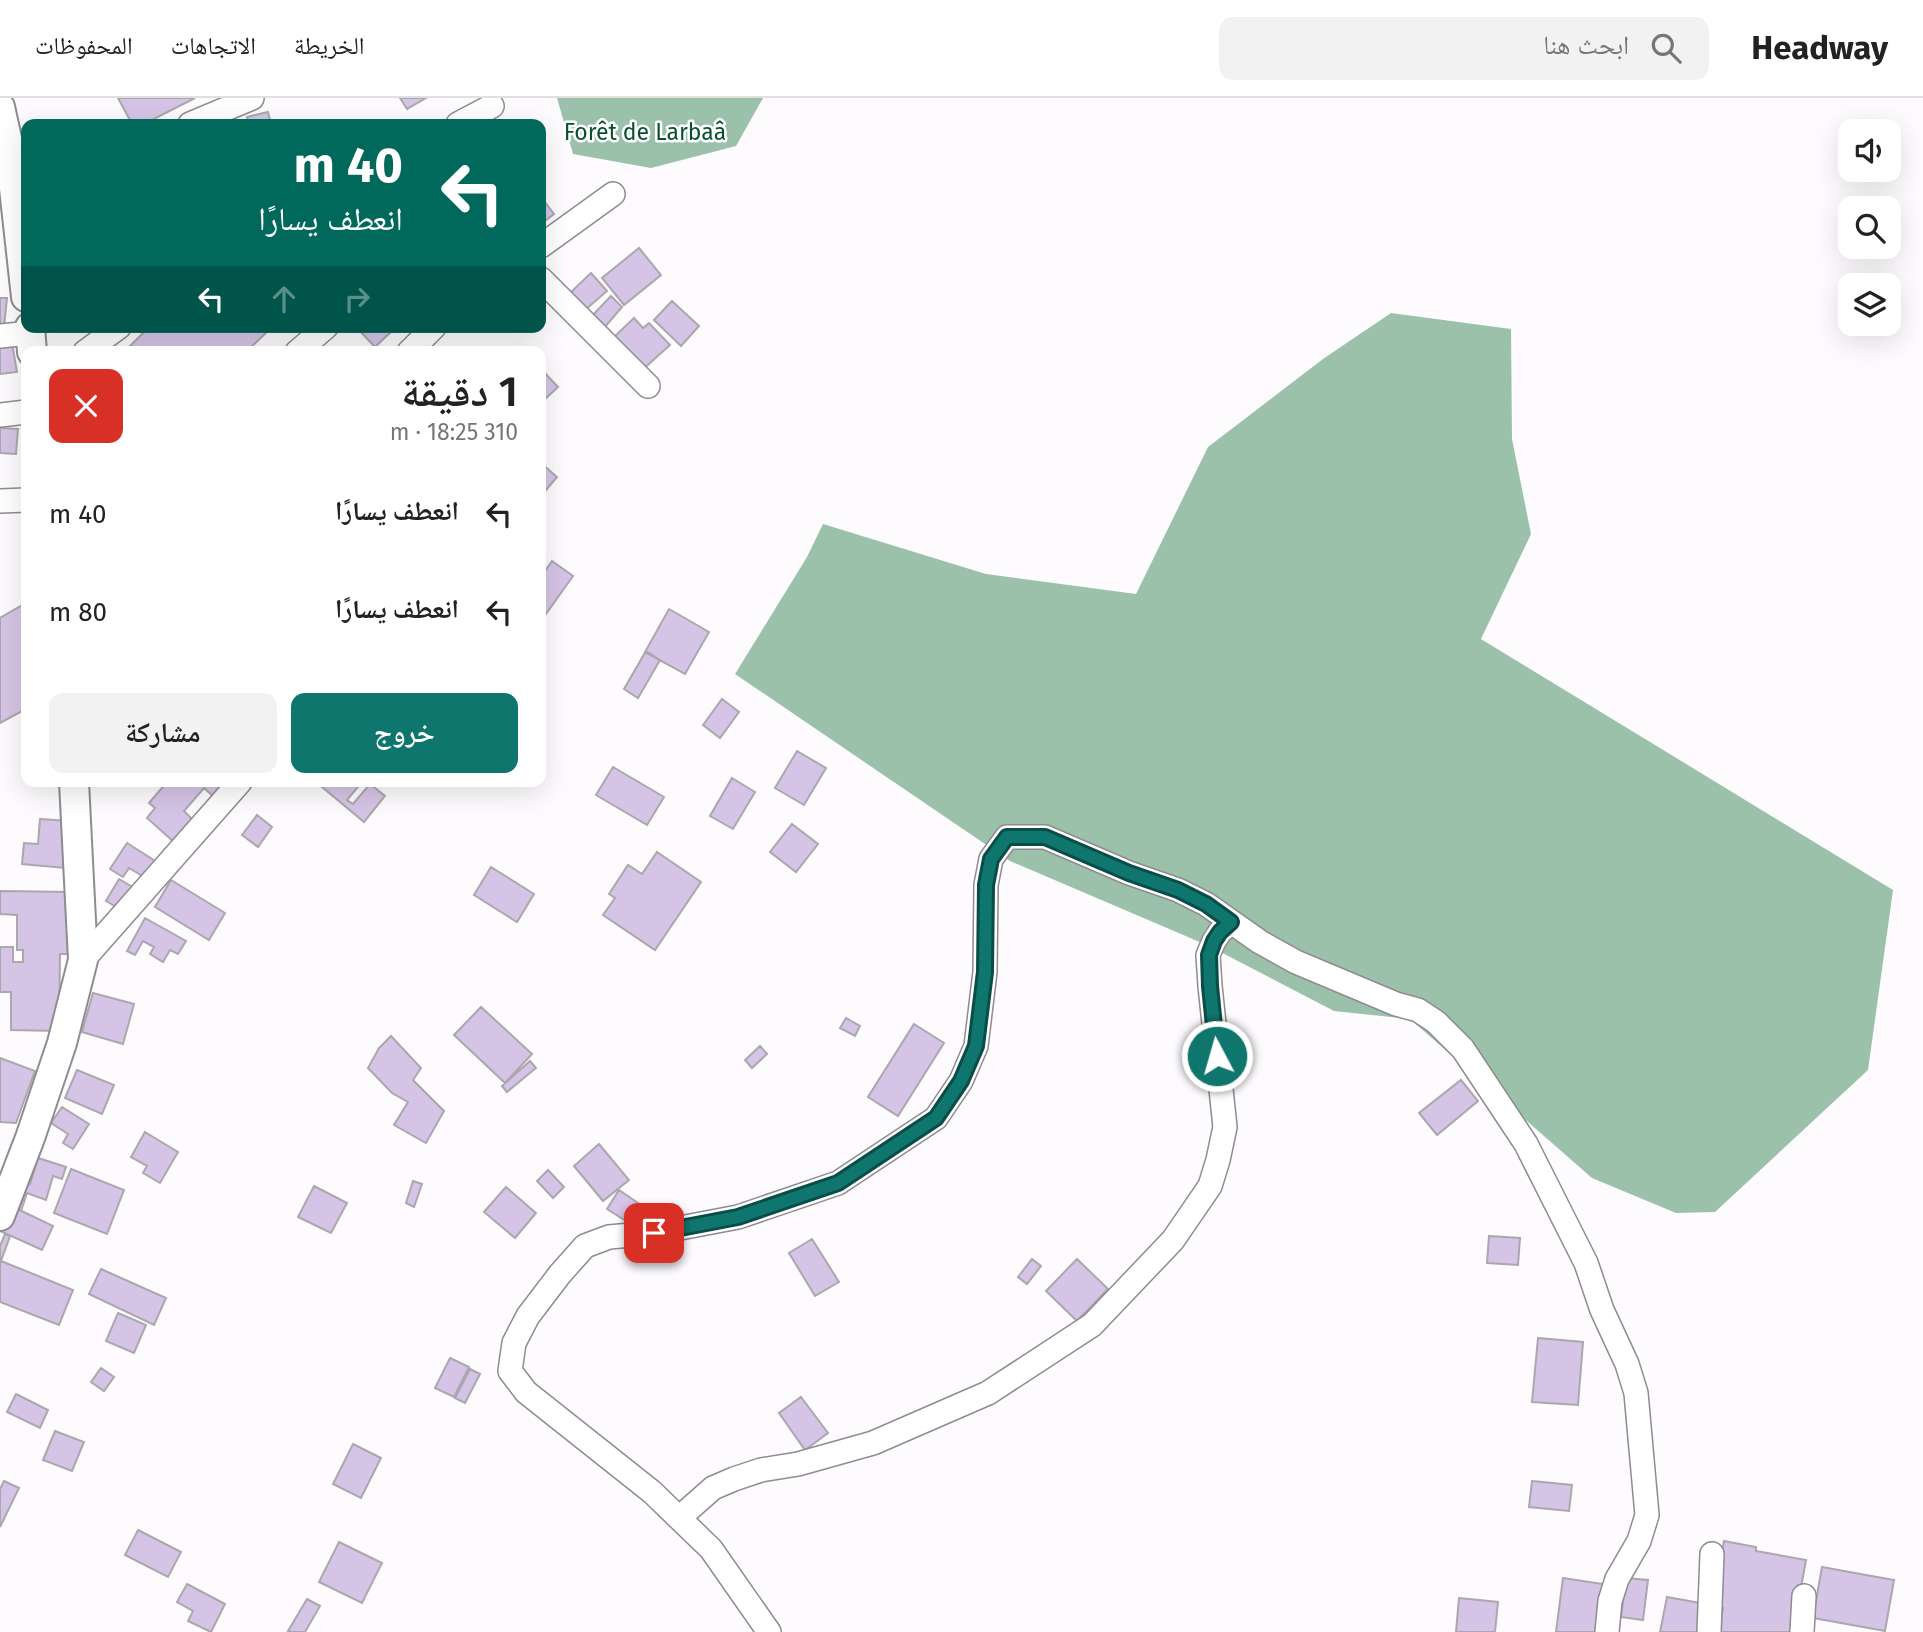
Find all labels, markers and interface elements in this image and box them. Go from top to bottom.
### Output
search box [1219,17,1709,80]
text: Headway [1751,28,1888,68]
icon: search [1647,29,1685,67]
text: ابحث هنا [1543,30,1629,61]
text: المحفوظات [35,32,133,60]
text: الاتجاهات [171,32,256,60]
text: الخريطة [294,32,365,60]
park label: Forêt de Larbaâ [564,118,726,146]
map controls [1838,119,1901,336]
button: sound [1838,119,1901,182]
text: 40 m [294,136,403,195]
icon: left [427,147,518,238]
button: search [1838,196,1901,259]
text: انعطف يسارًا [258,200,403,238]
button: layers [1838,273,1901,336]
icon: left [192,280,230,318]
icon: ahead [265,280,303,318]
icon: right [338,280,376,318]
text: 1 دقيقة [401,367,518,417]
button: close [49,369,123,443]
text: 310 m · 18:25 [390,418,518,446]
icon: left [480,495,518,533]
text: انعطف يسارًا [335,496,459,527]
text: 40 m [49,499,107,530]
icon: left [480,593,518,631]
text: انعطف يسارًا [335,594,459,625]
text: 80 m [49,597,107,628]
button: مشاركة [49,693,277,773]
button: خروج [291,693,518,773]
position arrow [1180,1019,1254,1093]
pin [624,1203,684,1263]
icon: arrive [635,1214,673,1252]

